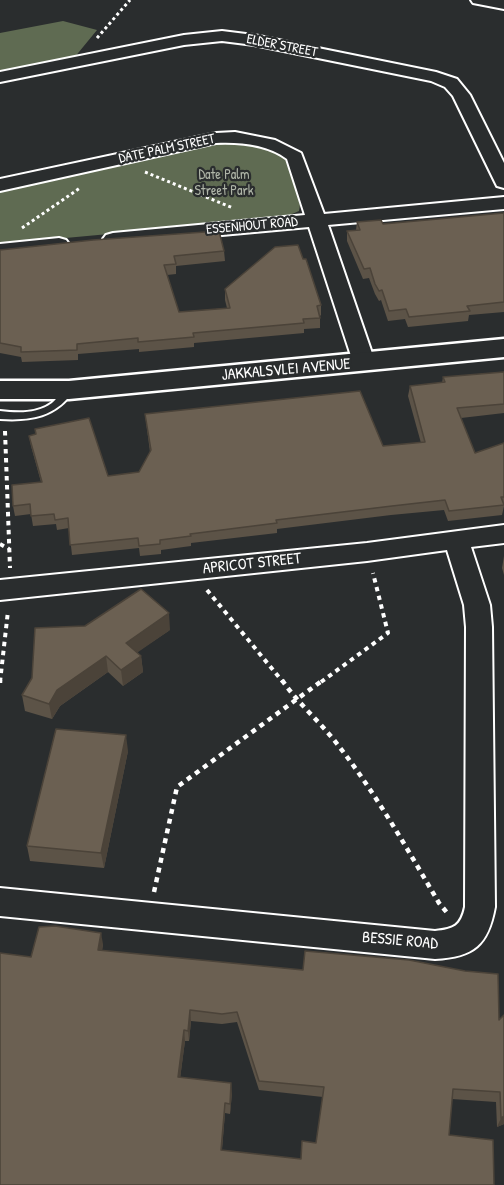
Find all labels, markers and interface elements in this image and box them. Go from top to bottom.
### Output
street label: ELDER STREET [245,31,319,61]
street label: DATE PALM STREET [117,131,217,167]
park label: Date Palm Street Park [194,167,254,200]
street label: ESSENHOUT ROAD [205,214,299,238]
street label: JAKKALSVLEI AVENUE [221,355,351,385]
street label: APRICOT STREET [202,549,302,579]
street label: BESSIE ROAD [361,928,439,954]

